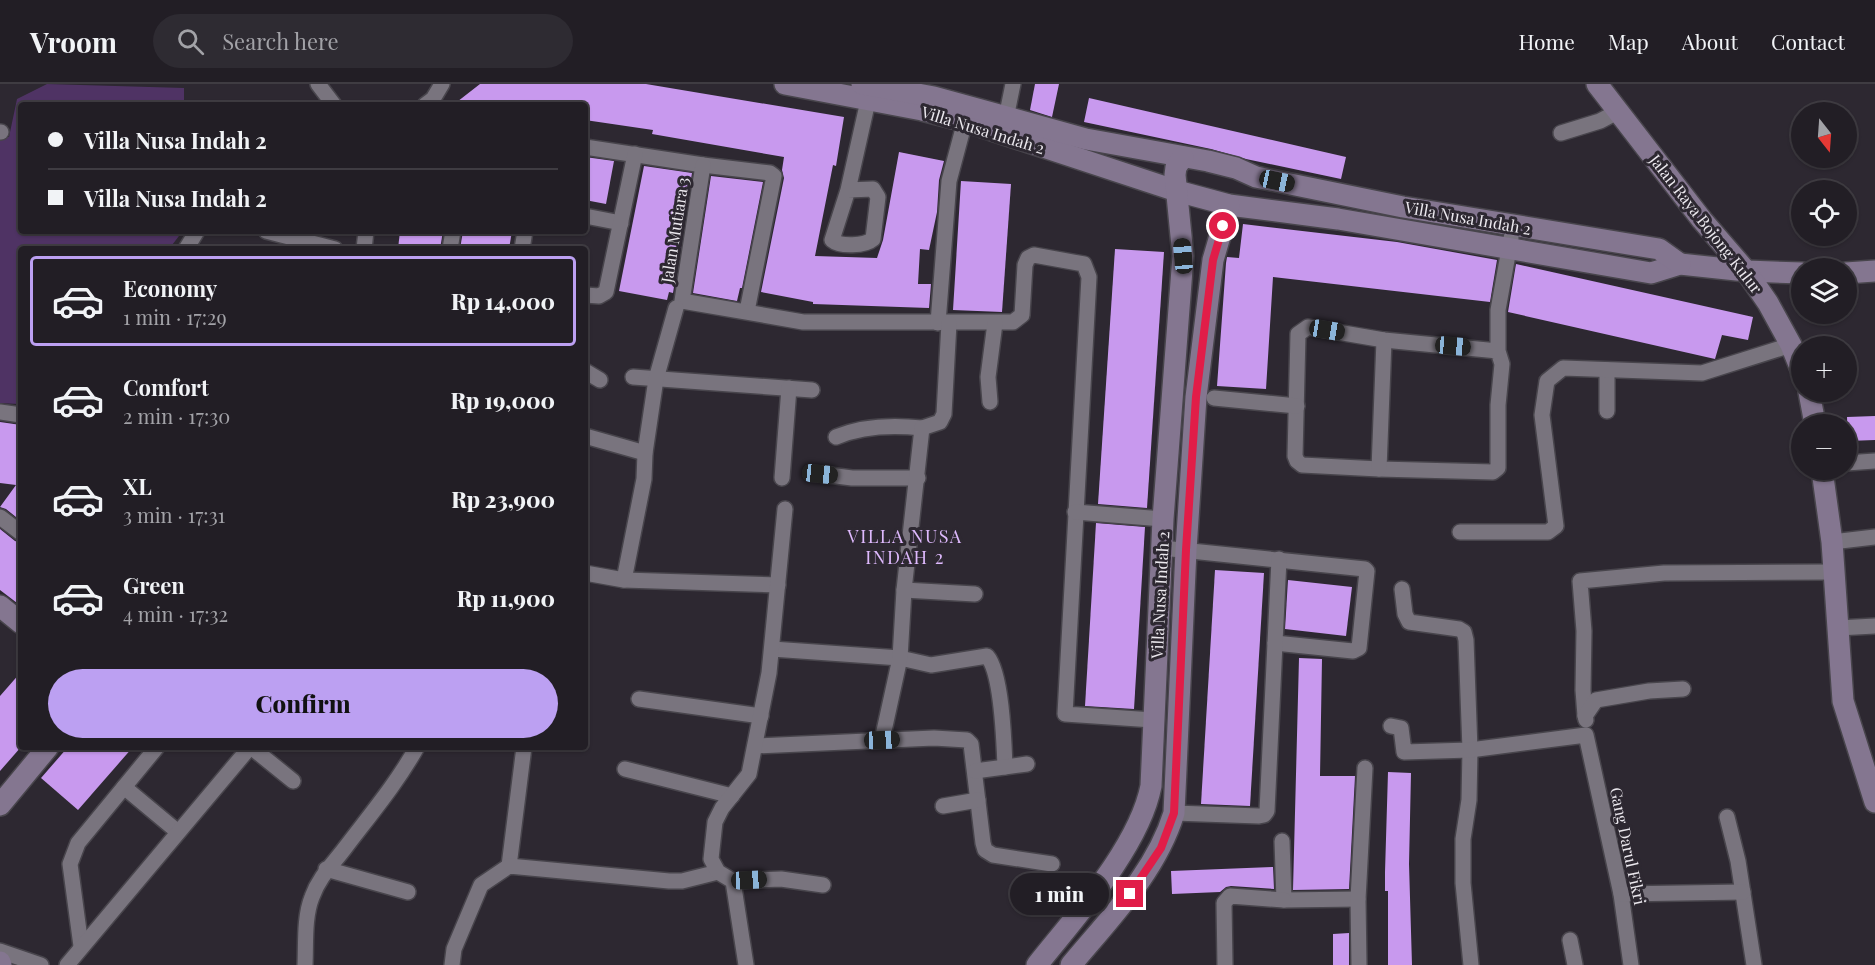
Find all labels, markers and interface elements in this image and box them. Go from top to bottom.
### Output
search box [153,14,573,68]
text: Vroom [30,23,117,60]
icon: search [174,25,207,58]
text: Search here [222,26,339,56]
text: Home [1519,27,1575,55]
text: Map [1608,27,1649,55]
text: About [1682,27,1738,55]
text: Contact [1771,27,1845,55]
street label: Villa Nusa Indah 2 [918,101,1047,158]
north arrow [1791,102,1857,168]
map controls [1791,102,1857,480]
text: Villa Nusa Indah 2 [84,125,267,155]
street label: Jalan Raya Bojong Kulur [1645,149,1767,298]
car [1258,168,1296,194]
street label: Jalan Mutiara 3 [656,176,693,285]
button: locate [1791,180,1857,246]
text: Villa Nusa Indah 2 [84,183,267,213]
street label: Villa Nusa Indah 2 [1402,196,1533,239]
route start [1209,212,1236,239]
car [1172,237,1194,275]
button: layers [1791,258,1857,324]
text: Economy [123,273,217,303]
icon: car [51,274,105,328]
text: Rp 14,000 [451,286,555,316]
text: 1 min · 17:29 [123,303,227,330]
car [1308,318,1346,342]
car [1434,335,1472,357]
button: + [1791,336,1857,402]
text: Comfort [123,372,209,402]
icon: car [51,373,105,427]
text: Rp 19,000 [450,385,555,415]
text: 2 min · 17:30 [123,402,230,429]
button: − [1791,414,1857,480]
car [801,463,839,485]
text: XL [123,471,152,501]
icon: car [51,472,105,526]
text: Rp 23,900 [451,484,555,514]
text: 3 min · 17:31 [123,501,225,528]
district label: VILLA NUSA INDAH 2 [846,524,963,569]
street label: Villa Nusa Indah 2 [1146,531,1173,660]
text: Green [123,570,185,600]
icon: car [51,571,105,625]
text: Rp 11,900 [457,583,555,613]
text: 4 min · 17:32 [123,600,228,627]
button: Confirm [48,669,558,738]
car [864,730,900,750]
street label: Gang Darul Fikri [1606,785,1651,907]
car [731,870,767,890]
callout: 1 min [1010,873,1109,915]
text: 1 min [1035,880,1084,907]
route end [1116,880,1143,907]

